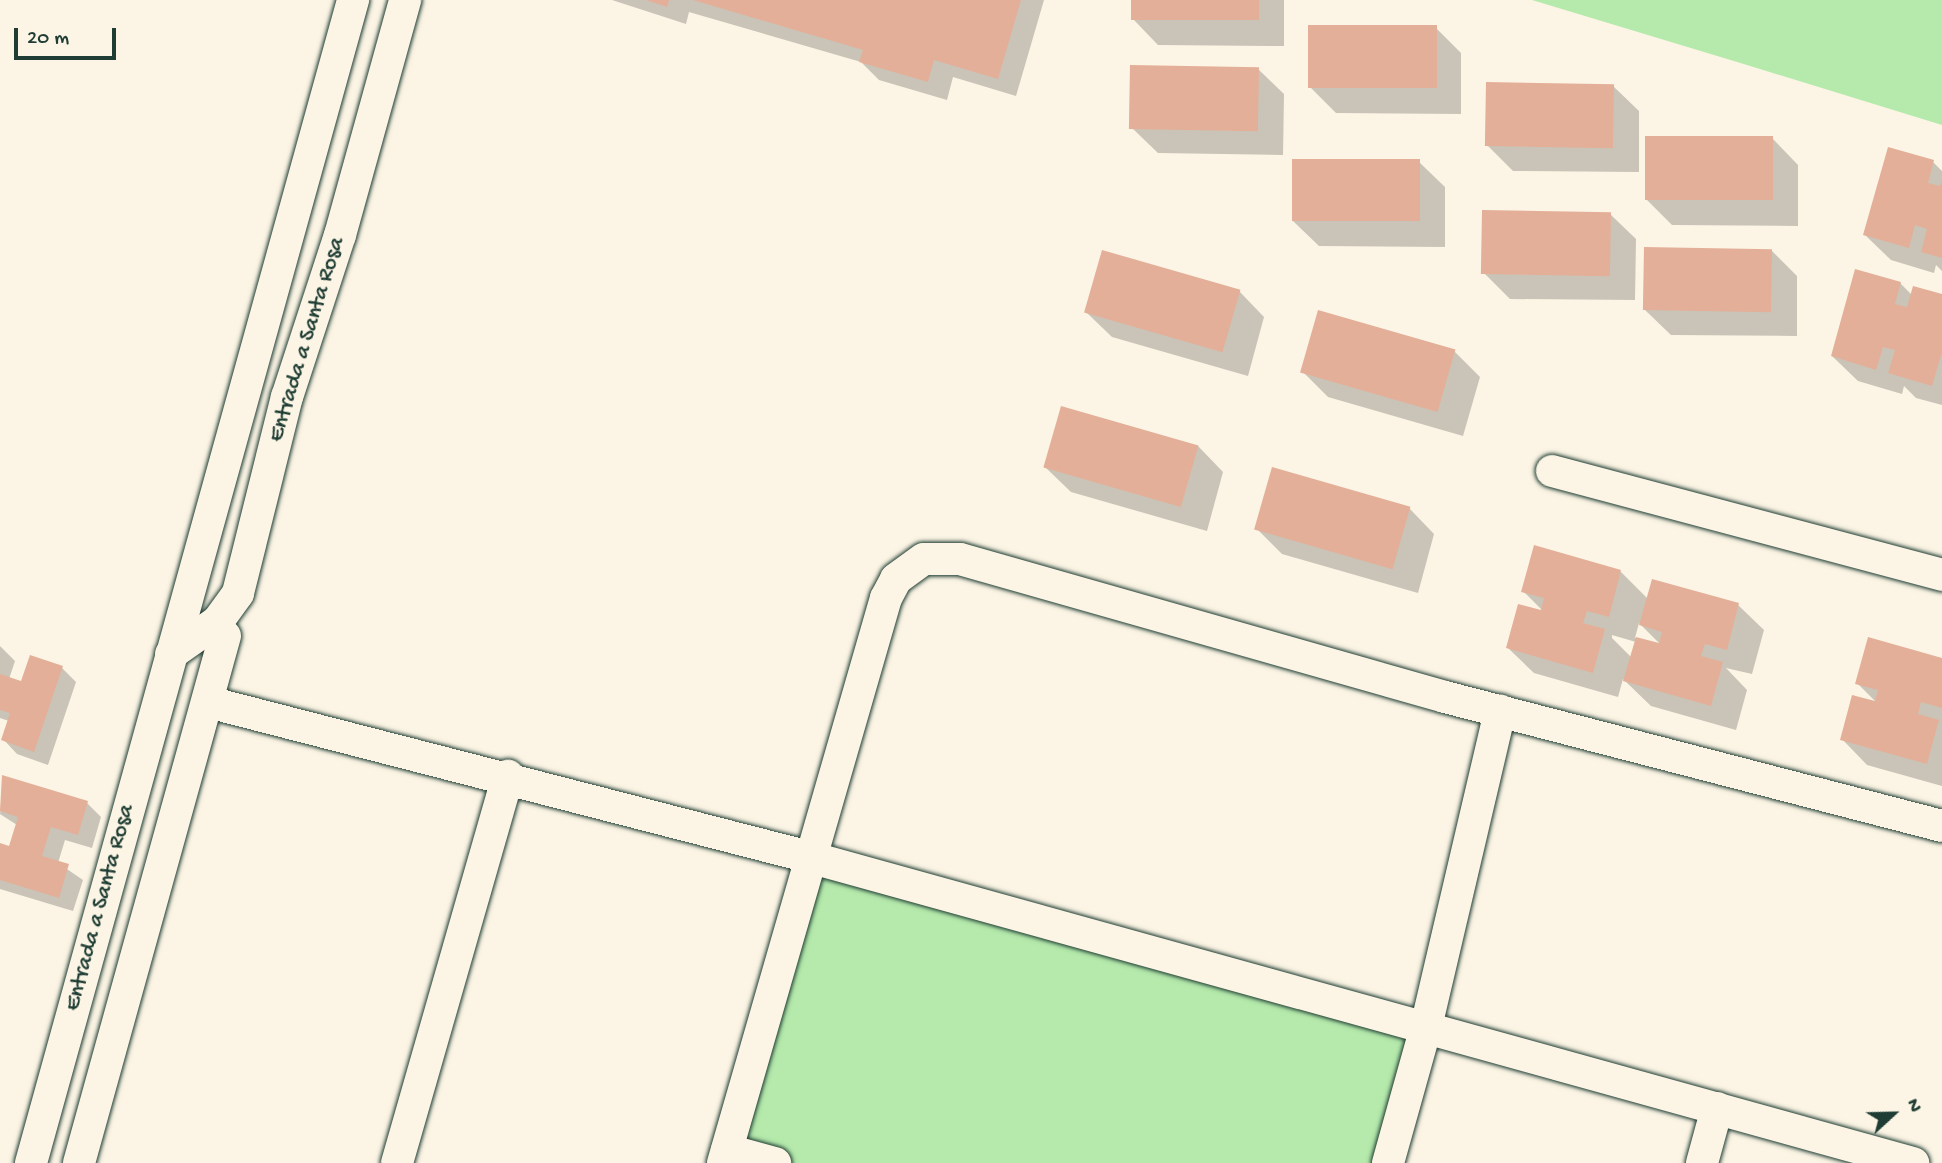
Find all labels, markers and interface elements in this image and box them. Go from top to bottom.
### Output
scale bar [18,14,119,58]
text: 20 m [27,27,69,52]
street label: Entrada a Santa Rosa [264,234,352,446]
street label: Entrada a Santa Rosa [60,802,142,1014]
north arrow [1858,1079,1928,1149]
text: N [1900,1096,1926,1116]

